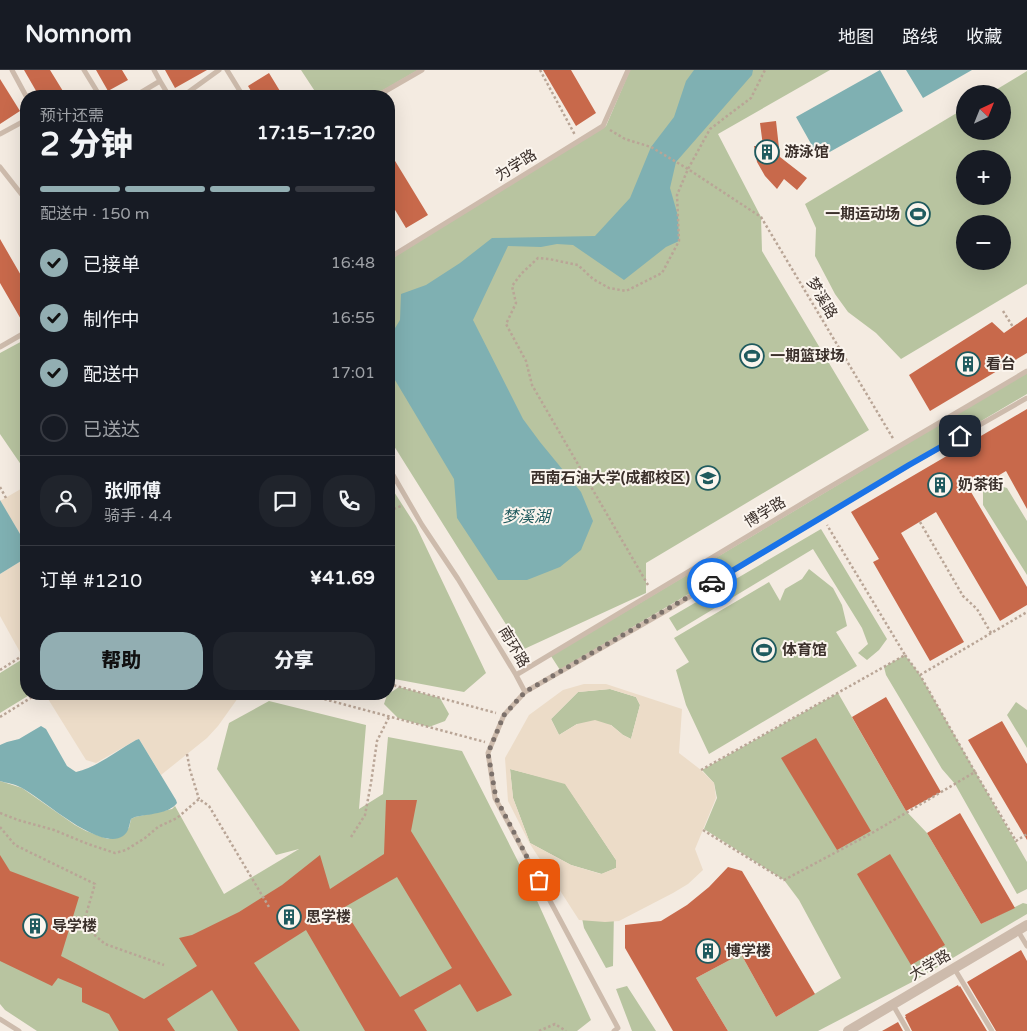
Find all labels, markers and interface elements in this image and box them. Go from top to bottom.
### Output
text: Nomnom [25,20,132,49]
text: 地图 [838,26,874,48]
text: 路线 [902,26,938,48]
text: 收藏 [966,26,1002,48]
north arrow [956,85,1011,140]
map controls [956,85,1011,270]
text: 预计还需 [40,106,104,126]
text: 17:15–17:20 [257,122,375,144]
text: 2 分钟 [40,126,132,164]
building icon: 游泳馆 [754,139,780,165]
place label: 游泳馆 [784,143,829,161]
street label: 为学路 [492,145,540,185]
button: + [956,150,1011,205]
sports icon: 一期运动场 [905,201,931,227]
text: 配送中 · 150 m [40,204,149,224]
place label: 一期运动场 [825,205,900,223]
button: − [956,215,1011,270]
icon: check [40,249,68,277]
text: 16:48 [331,253,375,273]
text: 已接单 [83,254,140,276]
street label: 梦溪路 [803,274,841,322]
icon: check [40,304,68,332]
text: 16:55 [331,308,375,328]
text: 制作中 [83,309,140,331]
sports icon: 一期篮球场 [739,343,765,369]
place label: 一期篮球场 [770,347,845,365]
building icon: 看台 [955,351,981,377]
place label: 看台 [986,355,1016,373]
icon: check [40,359,68,387]
text: 17:01 [331,363,375,383]
text: 配送中 [83,364,140,386]
pin [939,415,981,457]
text: 已送达 [83,419,140,441]
icon: home [946,422,974,450]
school or university icon: 西南石油大学(成都校区) [695,465,721,491]
place label: 西南石油大学(成都校区) [531,469,690,487]
building icon: 奶茶街 [927,472,953,498]
button: person [40,475,92,527]
button: chat [259,475,311,527]
button: phone [323,475,375,527]
place label: 奶茶街 [958,476,1003,494]
text: 张师傅 [104,480,161,502]
street label: 博学路 [741,493,789,531]
text: 骑手 · 4.4 [104,506,172,526]
water label: 梦溪湖 [502,507,553,527]
courier [687,558,737,608]
text: ¥41.69 [310,567,375,589]
icon: car [698,569,726,597]
text: 订单 #1210 [40,570,142,592]
street label: 南环路 [495,623,533,671]
button: 帮助 [40,632,203,690]
button: 分享 [213,632,375,690]
sports icon: 体育馆 [751,637,777,663]
place label: 体育馆 [782,641,827,659]
pin [518,859,560,901]
icon: bag [525,866,553,894]
building icon: 思学楼 [276,904,302,930]
place label: 思学楼 [306,908,351,926]
building icon: 导学楼 [22,913,48,939]
place label: 导学楼 [52,917,97,935]
building icon: 博学楼 [695,938,721,964]
place label: 博学楼 [726,942,771,960]
street label: 大学路 [906,946,954,984]

